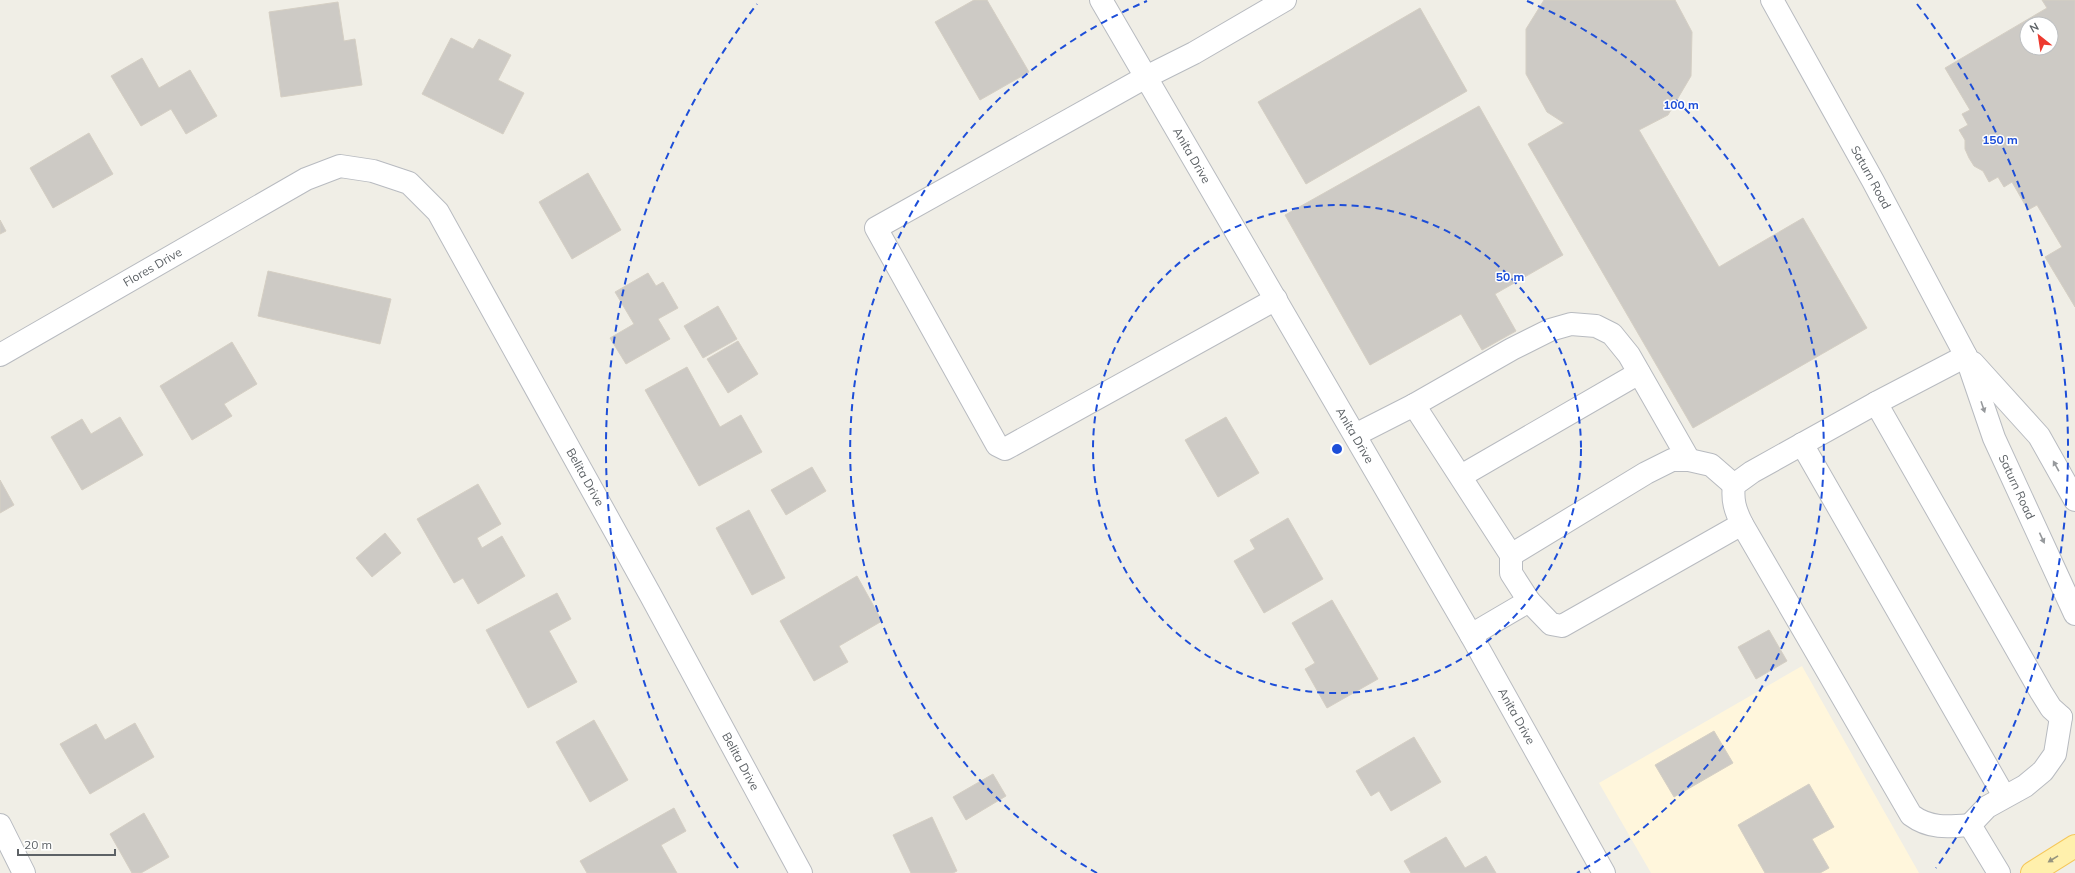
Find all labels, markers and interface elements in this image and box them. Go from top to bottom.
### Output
north arrow [2019,16,2059,56]
text: N [2027,19,2041,35]
text: 100 m [1663,97,1699,112]
street label: Anita Drive [1170,125,1214,186]
text: 150 m [1982,132,2018,147]
street label: Saturn Road [1848,143,1894,211]
street label: Flores Drive [120,244,184,290]
text: 50 m [1496,269,1524,284]
one-way arrow [1981,401,1987,413]
street label: Anita Drive [1333,405,1377,466]
centre of rings [1330,442,1344,456]
street label: Belita Drive [563,445,608,509]
street label: Saturn Road [1996,452,2038,522]
one-way arrow [2052,460,2059,472]
one-way arrow [2039,532,2045,544]
street label: Anita Drive [1495,685,1539,747]
street label: Belita Drive [719,729,763,793]
scale bar [18,831,115,857]
text: 20 m [24,837,52,852]
one-way arrow [2047,856,2059,863]

